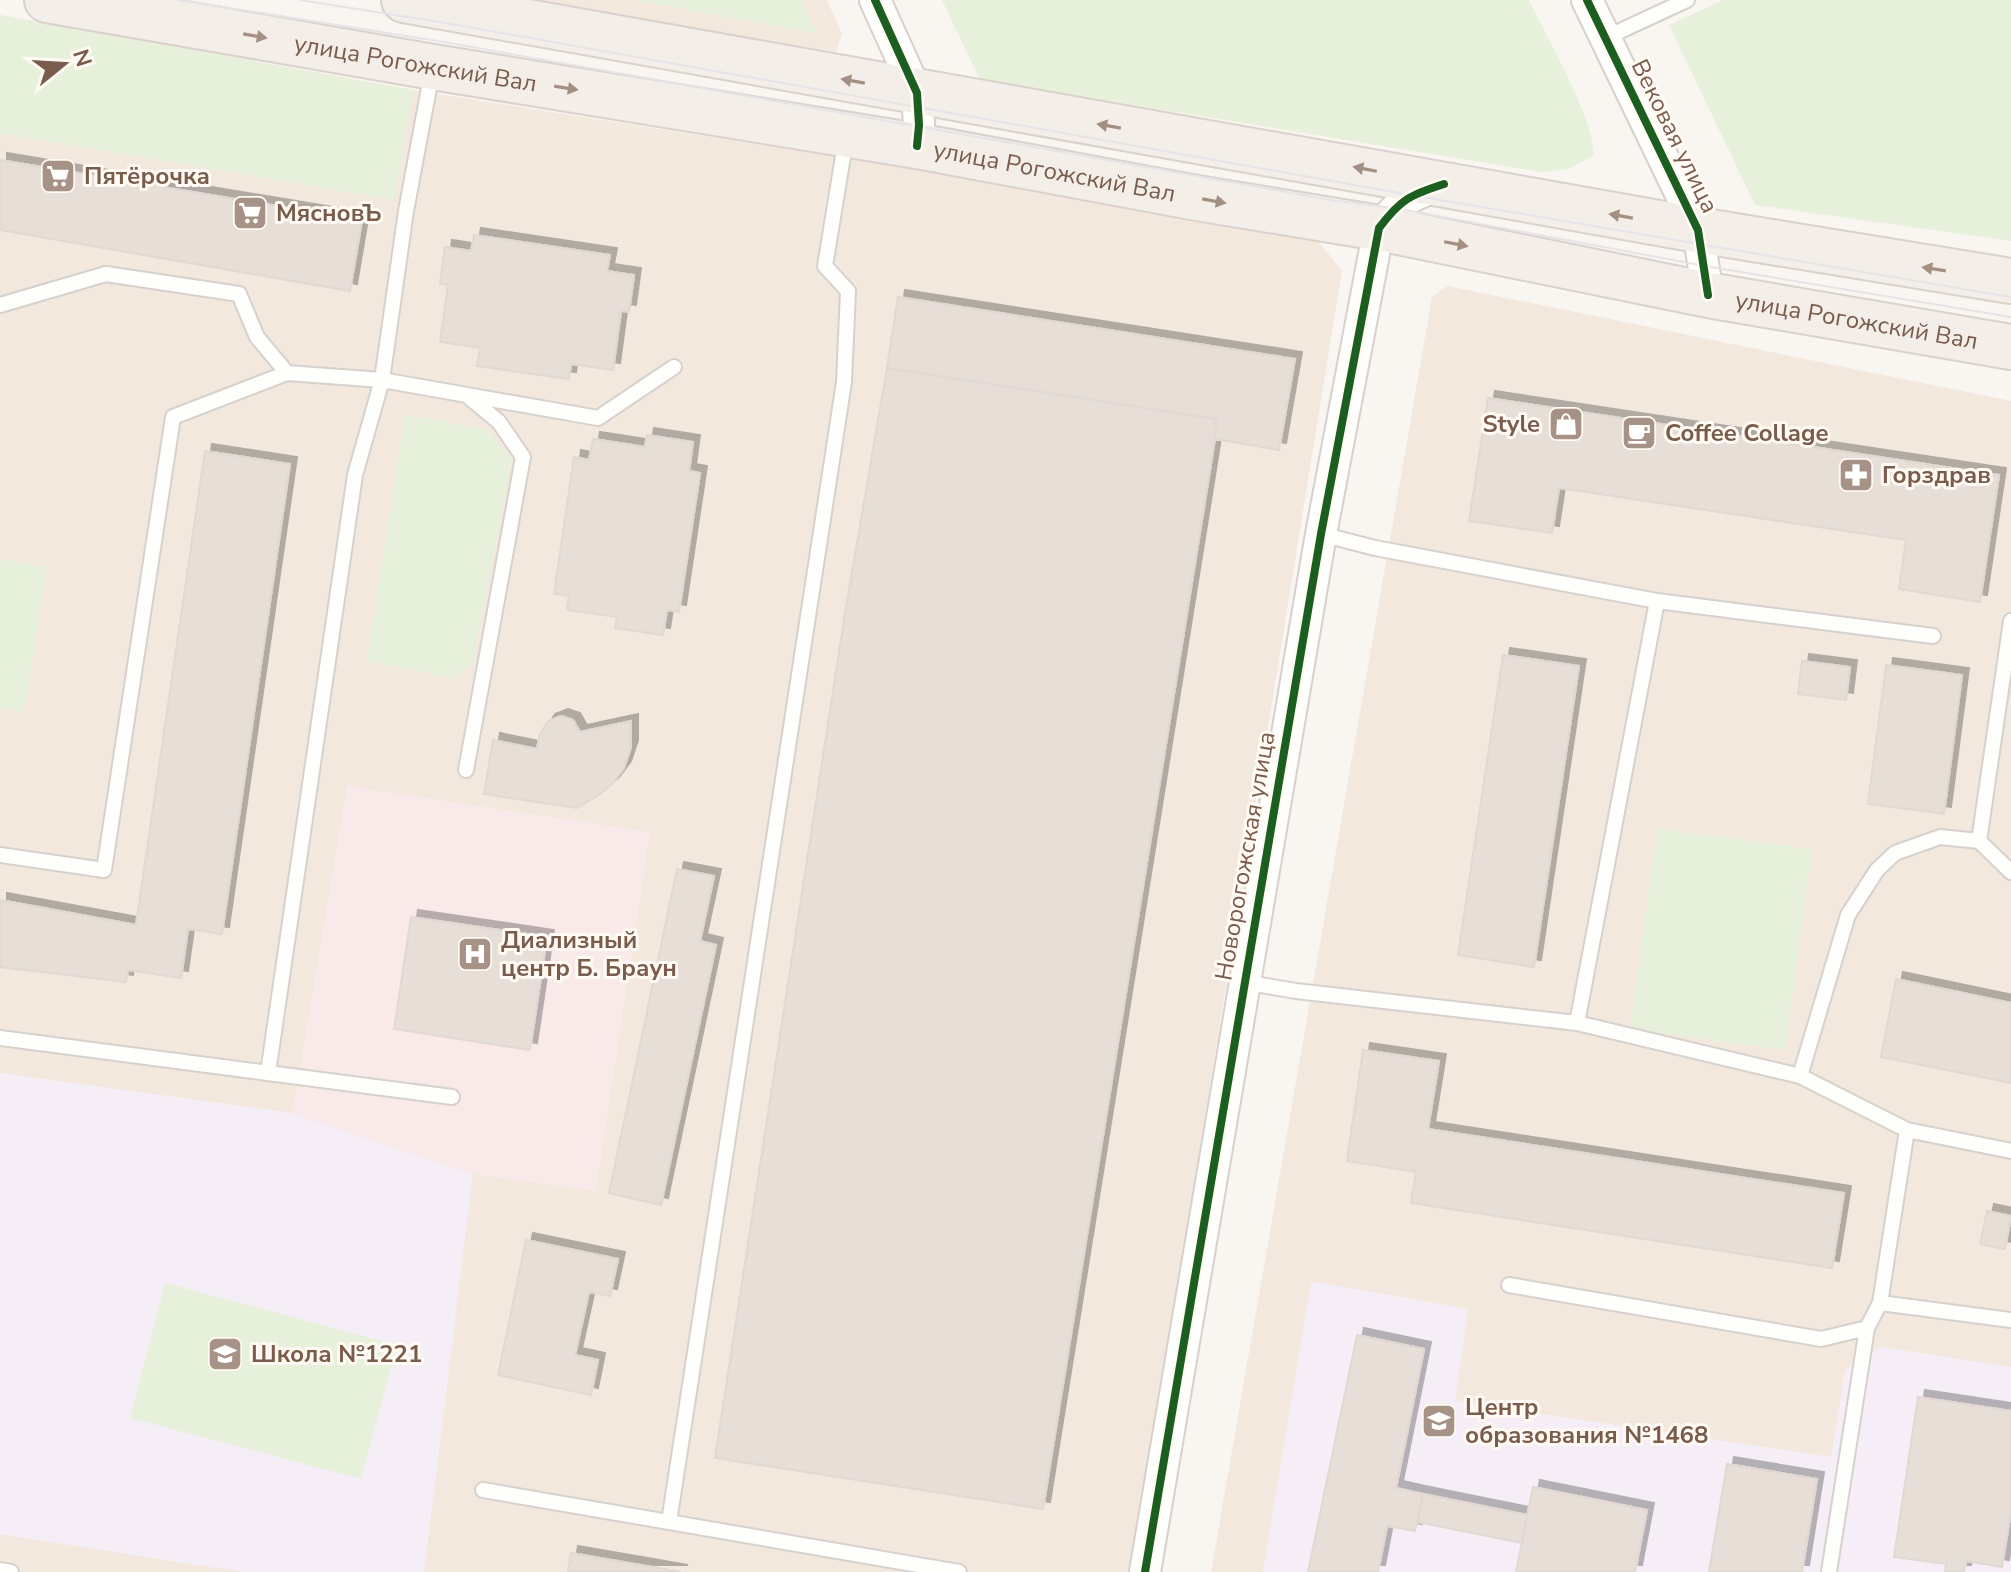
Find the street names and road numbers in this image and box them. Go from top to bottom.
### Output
street label: улица Рогожский Вал [292,27,539,100]
street label: Вековая улица [1624,54,1726,218]
street label: улица Рогожский Вал [931,133,1178,210]
street label: улица Рогожский Вал [1733,284,1980,357]
street label: Новорогожская улица [1207,729,1283,983]

